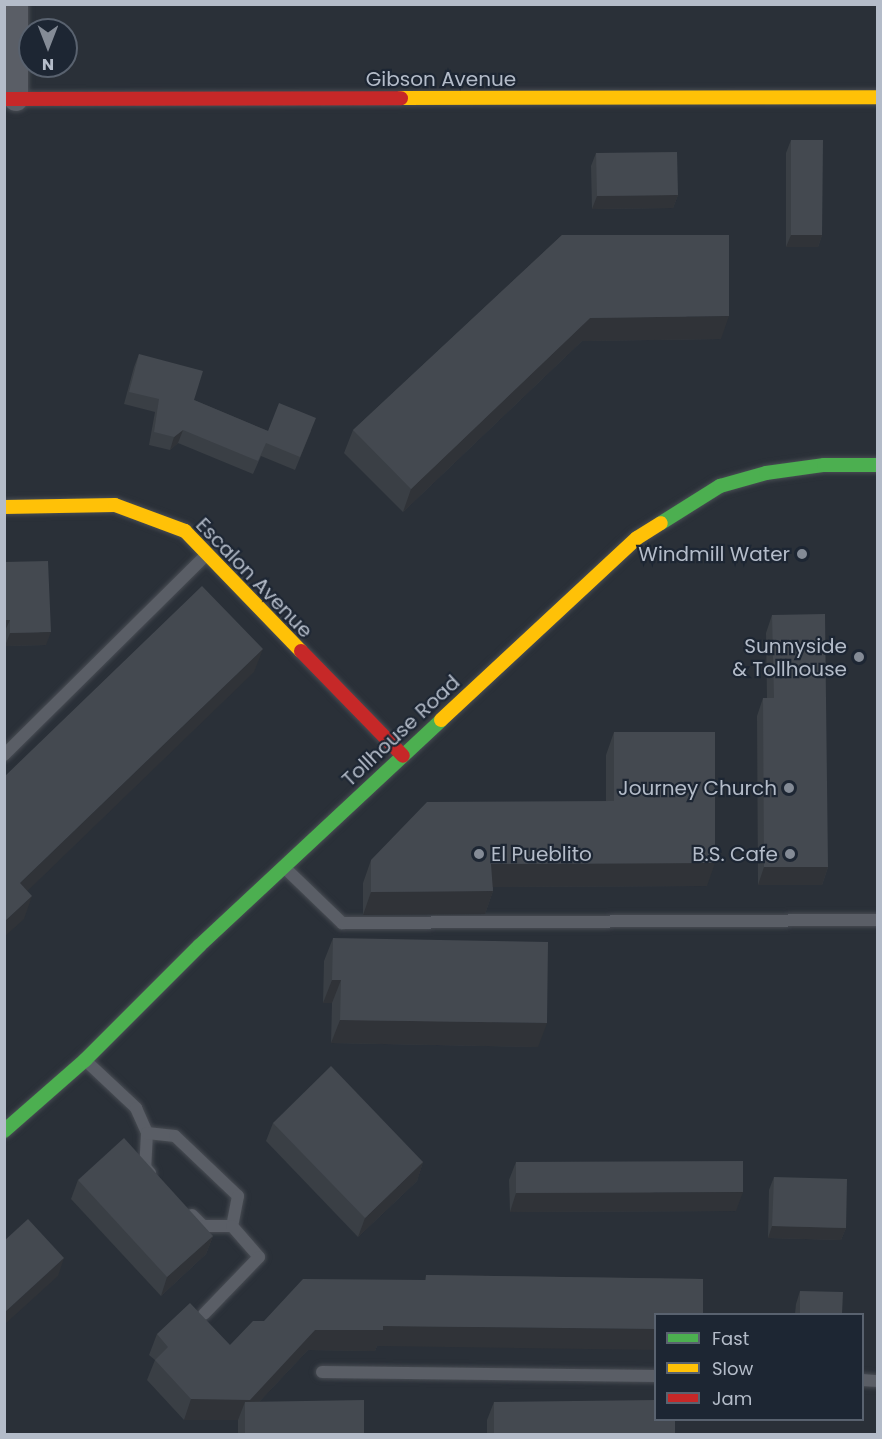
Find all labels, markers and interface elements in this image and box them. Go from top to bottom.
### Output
north arrow [18,18,78,78]
text: N [42,53,54,76]
street label: Gibson Avenue [366,67,516,91]
street label: Escalon Avenue [191,513,317,643]
place label: Windmill Water [638,542,790,566]
marker: Windmill Water [795,547,809,561]
place label: Sunnyside & Tollhouse [732,634,847,681]
marker: Sunnyside & Tollhouse [852,650,866,664]
street label: Tollhouse Road [337,670,465,792]
place label: Journey Church [618,776,777,800]
marker: Journey Church [782,781,796,795]
place label: El Pueblito [491,842,592,866]
place label: B.S. Cafe [692,842,778,866]
marker: El Pueblito [472,847,486,861]
marker: B.S. Cafe [783,847,797,861]
legend [654,1313,864,1421]
text: Fast [712,1326,749,1351]
text: Slow [712,1356,753,1381]
text: Jam [712,1386,752,1411]

